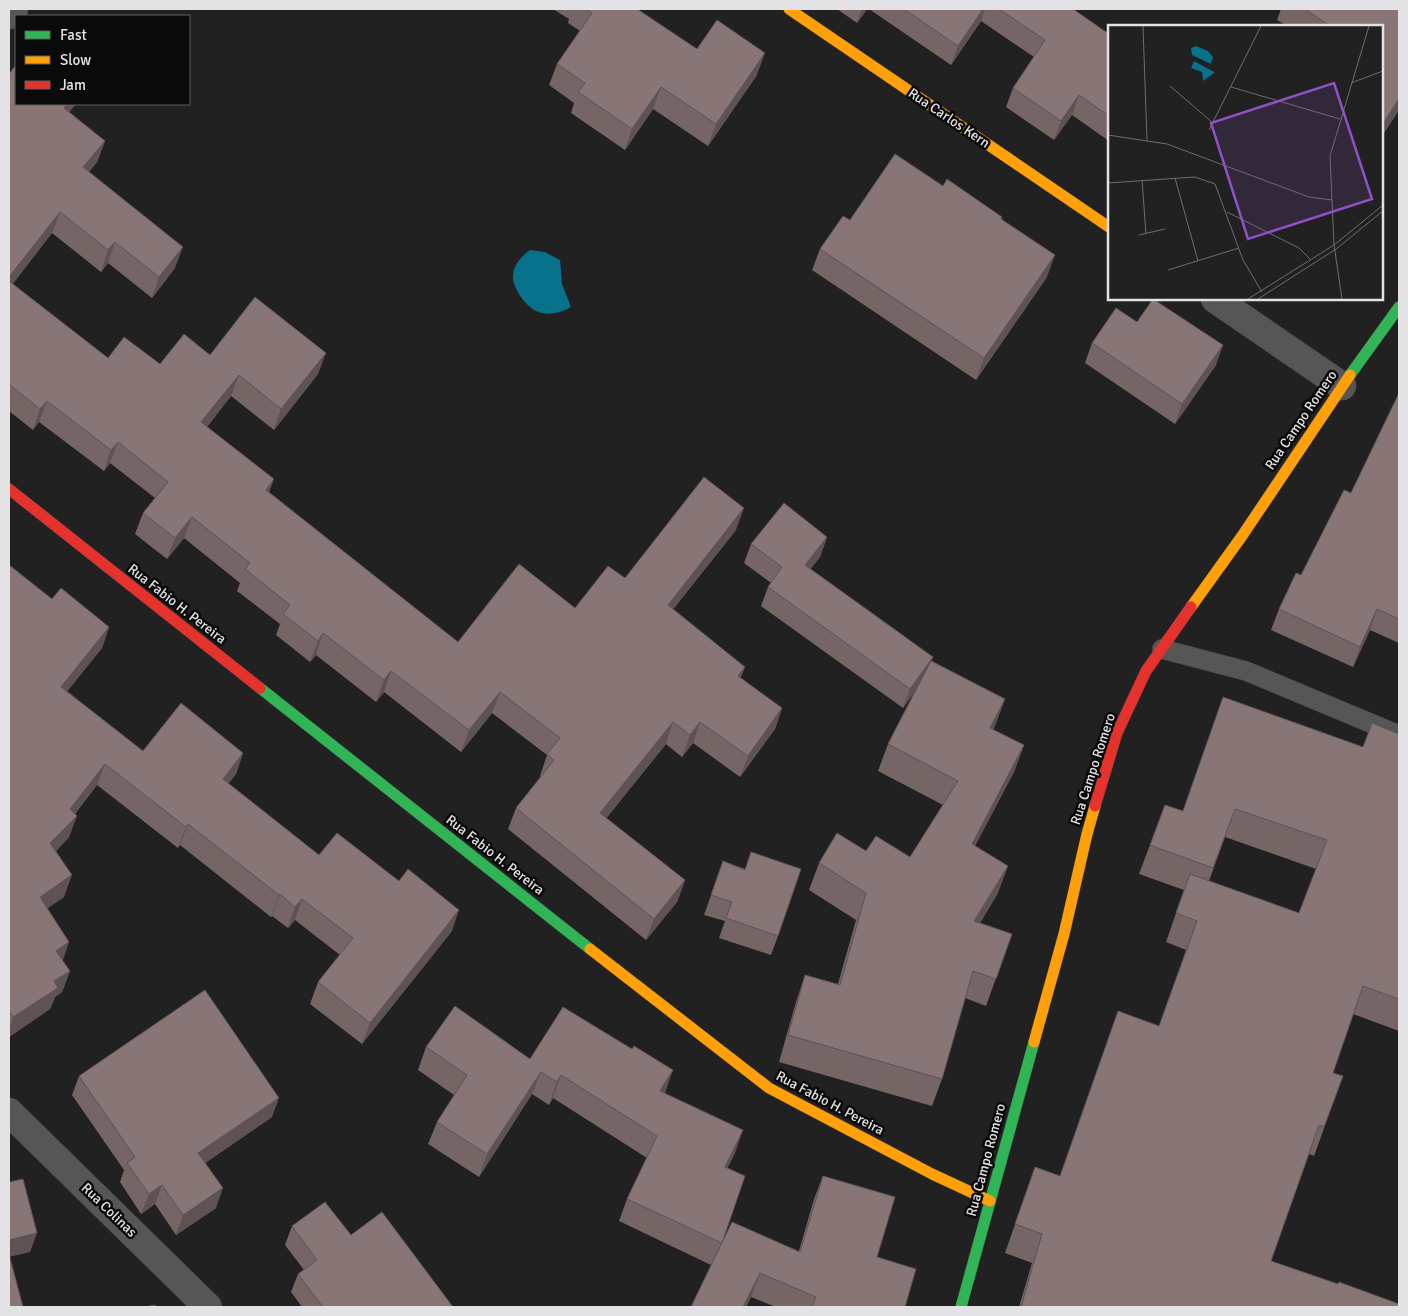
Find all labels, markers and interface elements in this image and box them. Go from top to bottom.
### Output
legend [15,15,190,105]
inset map [1108,25,1383,300]
text: Fast [60,26,87,44]
text: Slow [60,51,91,69]
text: Jam [60,76,86,94]
street label: Rua Carlos Kern [905,84,993,152]
street label: Rua Campo Romero [1261,367,1341,473]
street label: Rua Fabio H. Pereira [124,560,230,648]
street label: Rua Campo Romero [1067,711,1119,827]
street label: Rua Fabio H. Pereira [442,811,548,899]
street label: Rua Fabio H. Pereira [773,1067,887,1139]
street label: Rua Campo Romero [963,1102,1009,1218]
street label: Rua Colinas [78,1179,140,1241]

